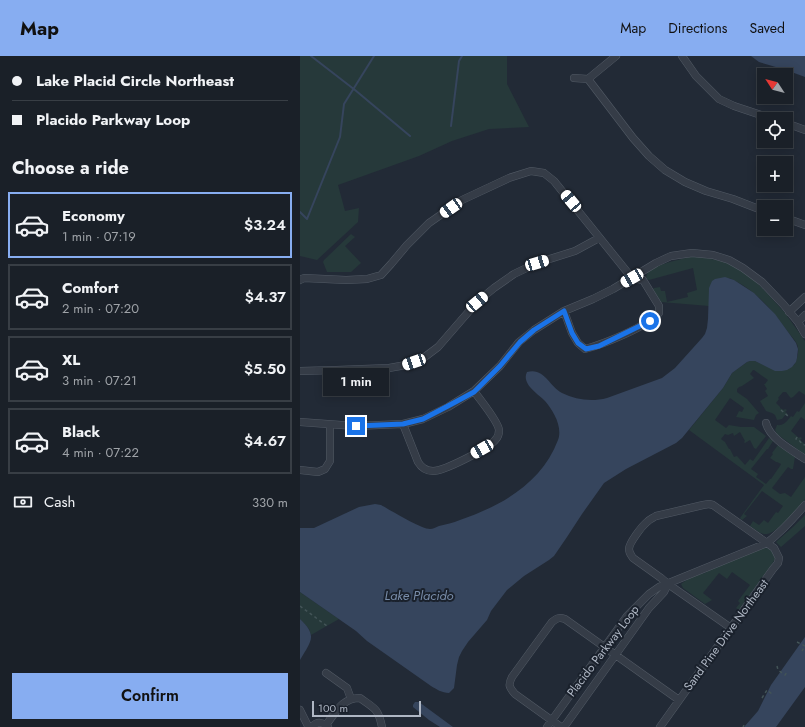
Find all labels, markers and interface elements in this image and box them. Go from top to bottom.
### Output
text: Map [20,15,59,42]
text: Map [620,18,646,38]
text: Directions [668,18,728,38]
text: Saved [750,18,785,38]
north arrow [757,68,793,104]
map controls [757,68,793,236]
text: Lake Placid Circle Northeast [36,70,234,92]
text: Placido Parkway Loop [36,109,190,131]
button: locate [757,112,793,148]
text: Choose a ride [12,155,129,181]
button: + [757,156,793,192]
car [559,188,583,214]
car [438,196,464,220]
button: − [757,200,793,236]
text: Economy [62,205,125,227]
icon: car [14,207,50,243]
text: $3.24 [244,214,286,236]
text: 1 min · 07:19 [62,227,136,246]
car [524,254,550,272]
car [619,267,645,289]
text: Comfort [62,277,119,299]
icon: car [14,279,50,315]
text: $4.37 [245,286,286,308]
car [464,290,490,314]
text: 2 min · 07:20 [62,299,139,318]
route start [641,312,659,330]
text: XL [62,349,80,371]
icon: car [14,351,50,387]
car [401,352,427,372]
text: $5.50 [244,358,286,380]
callout: 1 min [323,368,389,396]
text: 3 min · 07:21 [62,371,137,390]
text: 1 min [340,372,372,391]
route end [347,417,365,435]
text: Black [62,421,100,443]
icon: car [14,423,50,459]
text: $4.67 [244,430,286,452]
car [469,438,495,460]
text: 4 min · 07:22 [62,443,139,462]
icon: cash [12,491,34,513]
text: Cash [44,491,75,513]
text: 330 m [252,493,288,512]
street label: Sand Pine Drive Northeast [679,575,773,694]
water label: Lake Placido [384,586,454,605]
street label: Placido Parkway Loop [563,601,644,701]
button: Confirm [12,673,288,719]
scale bar [312,699,421,718]
text: 100 m [318,700,348,716]

